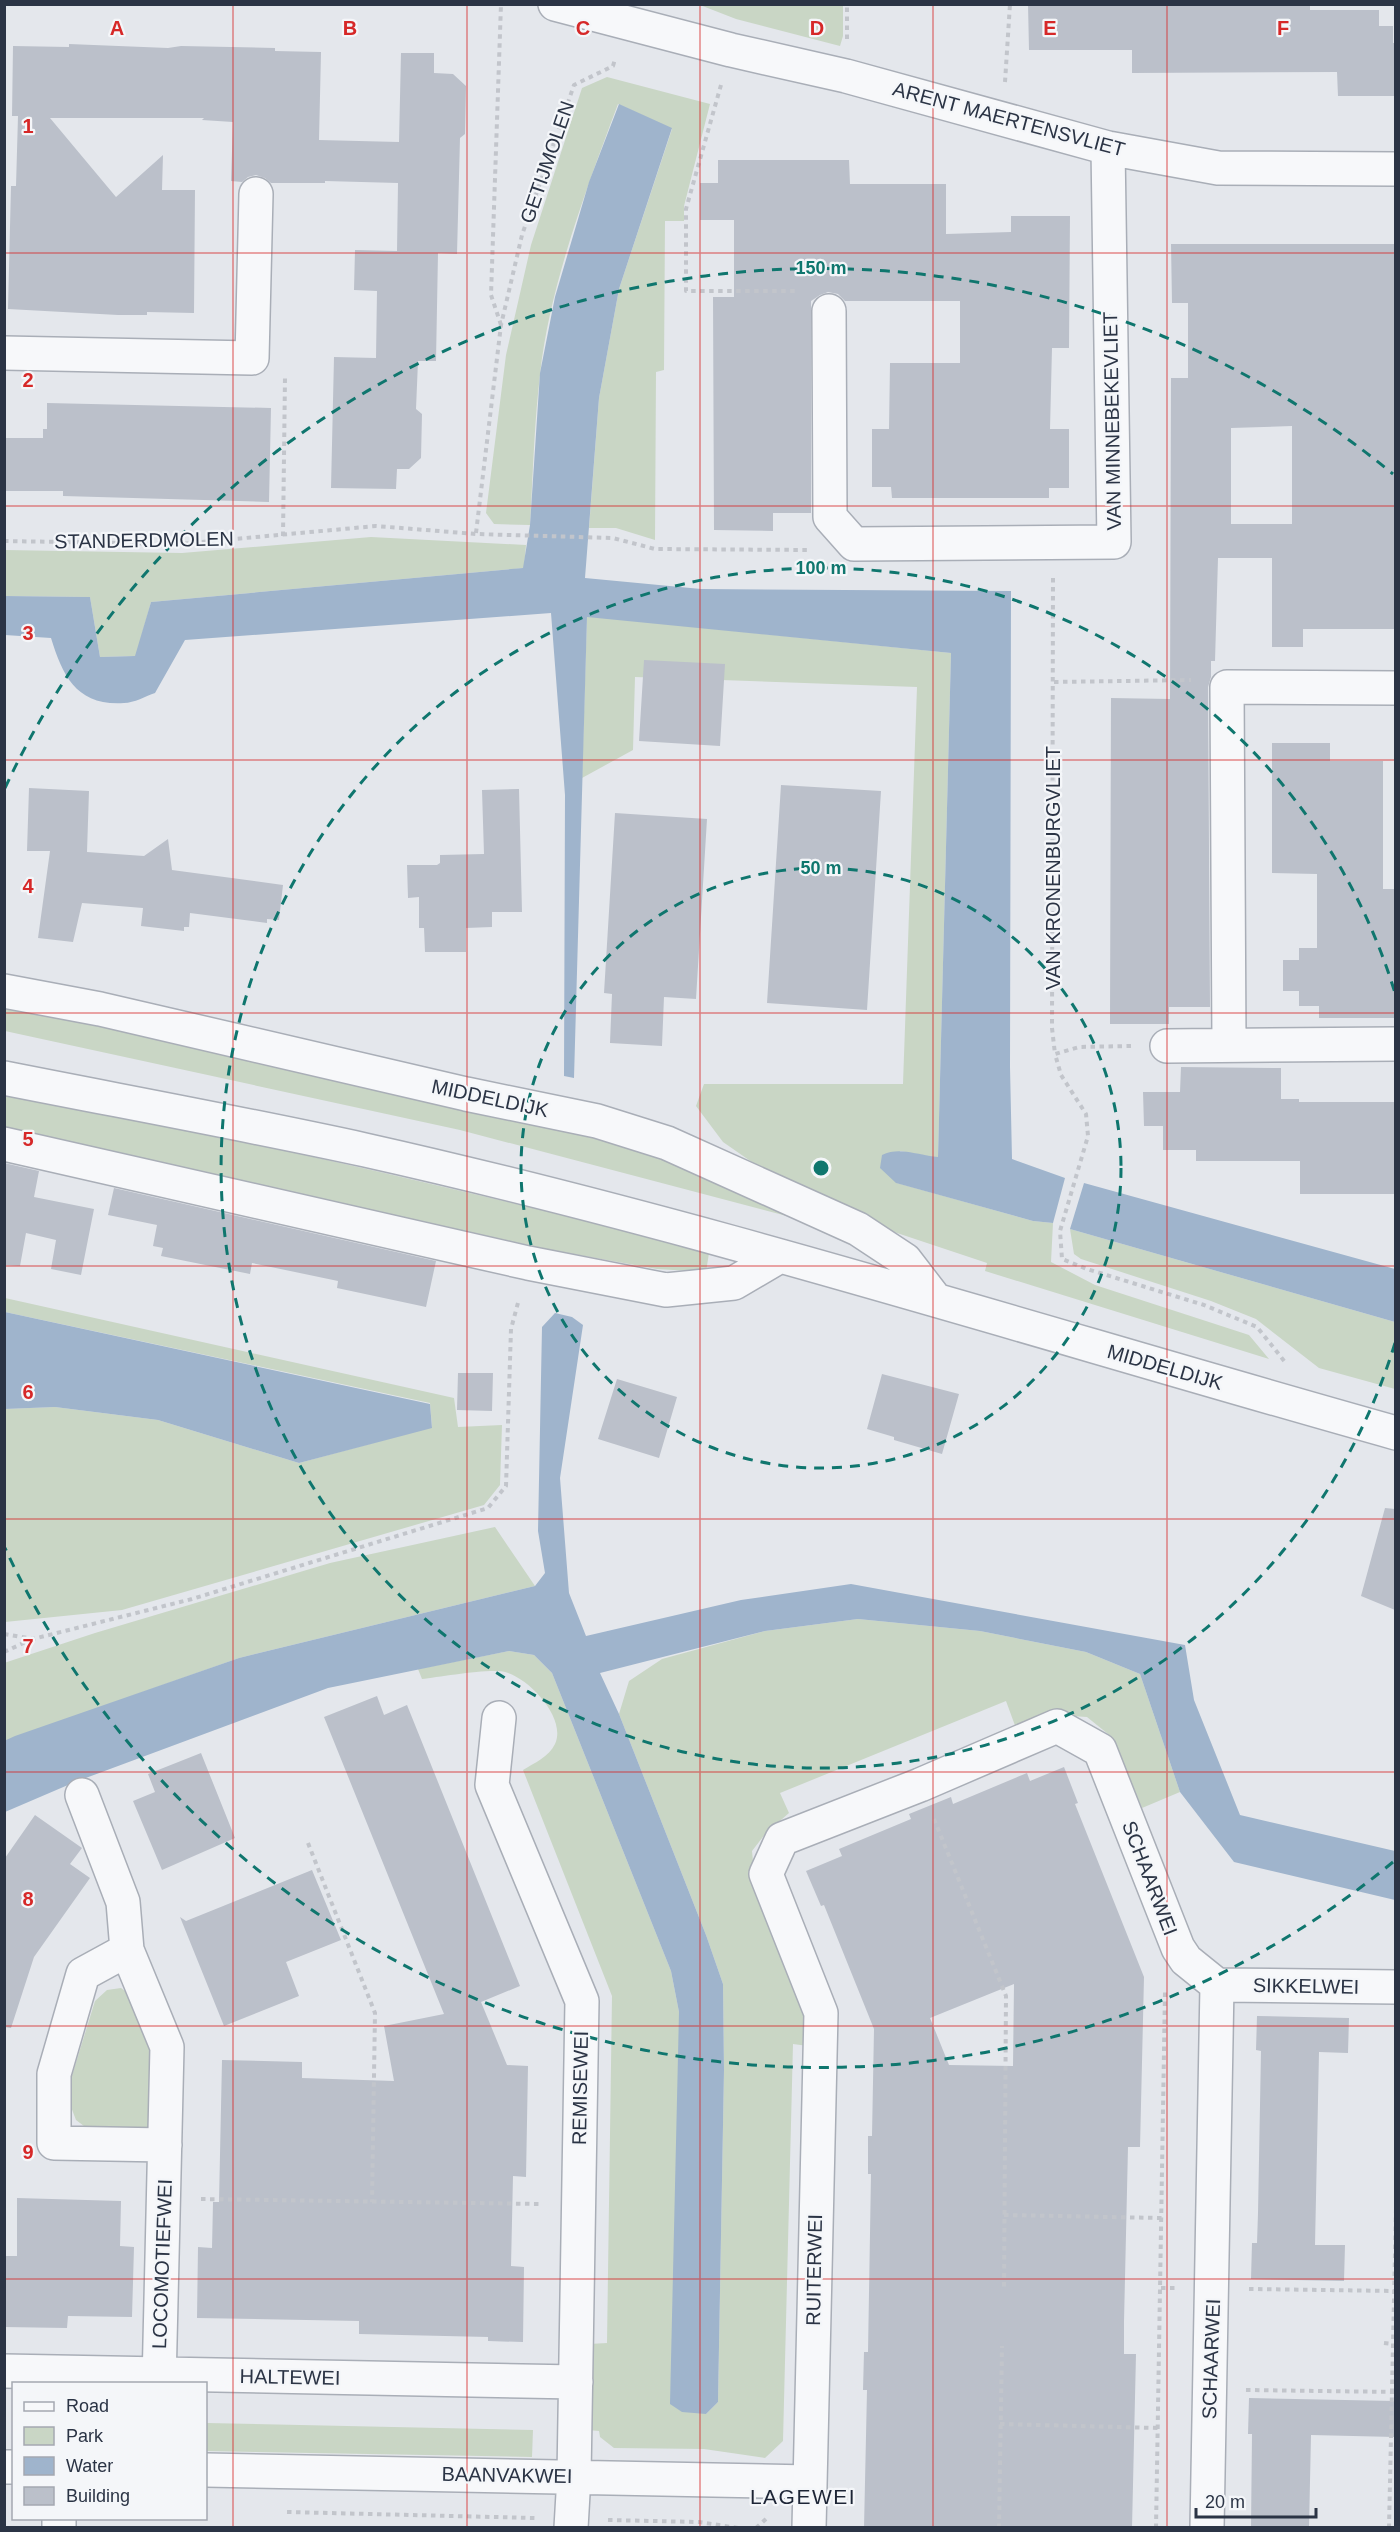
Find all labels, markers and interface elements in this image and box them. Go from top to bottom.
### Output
text: A [110,17,124,39]
text: B [343,17,357,39]
text: C [576,17,590,39]
text: D [810,17,824,39]
text: E [1043,17,1057,39]
text: F [1277,17,1289,39]
street label: ARENT MAERTENSVLIET [891,77,1127,161]
street label: GETIJMOLEN [516,98,578,226]
text: 1 [22,115,34,137]
text: 150 m [795,258,847,278]
street label: VAN MINNEBEKEVLIET [1099,312,1125,530]
text: 2 [22,369,34,391]
street label: STANDERDMOLEN [54,527,234,553]
text: 100 m [795,558,847,578]
text: 3 [22,622,34,644]
street label: VAN KRONENBURGVLIET [1042,746,1064,990]
text: 50 m [800,858,842,878]
text: 4 [22,875,34,897]
street label: MIDDELDIJK [430,1075,551,1121]
text: 5 [22,1128,34,1150]
centre of rings [811,1158,831,1178]
street label: MIDDELDIJK [1105,1340,1226,1394]
text: 6 [22,1381,34,1403]
text: 7 [22,1635,34,1657]
street label: SCHAARWEI [1118,1818,1182,1938]
text: 8 [22,1888,34,1910]
street label: SIKKELWEI [1253,1974,1359,1998]
street label: REMISEWEI [568,2031,592,2145]
text: 9 [22,2141,34,2163]
street label: LOCOMOTIEFWEI [148,2179,176,2349]
street label: RUITERWEI [802,2214,826,2326]
street label: SCHAARWEI [1198,2298,1224,2420]
street label: HALTEWEI [239,2365,341,2389]
legend [12,2382,207,2520]
text: Road [66,2396,109,2416]
text: Park [66,2426,104,2446]
text: Water [66,2456,113,2476]
street label: BAANVAKWEI [441,2463,573,2487]
scale bar [1196,2481,1316,2519]
district label: LAGEWEI [750,2485,856,2508]
text: Building [66,2486,130,2506]
text: 20 m [1205,2492,1245,2512]

